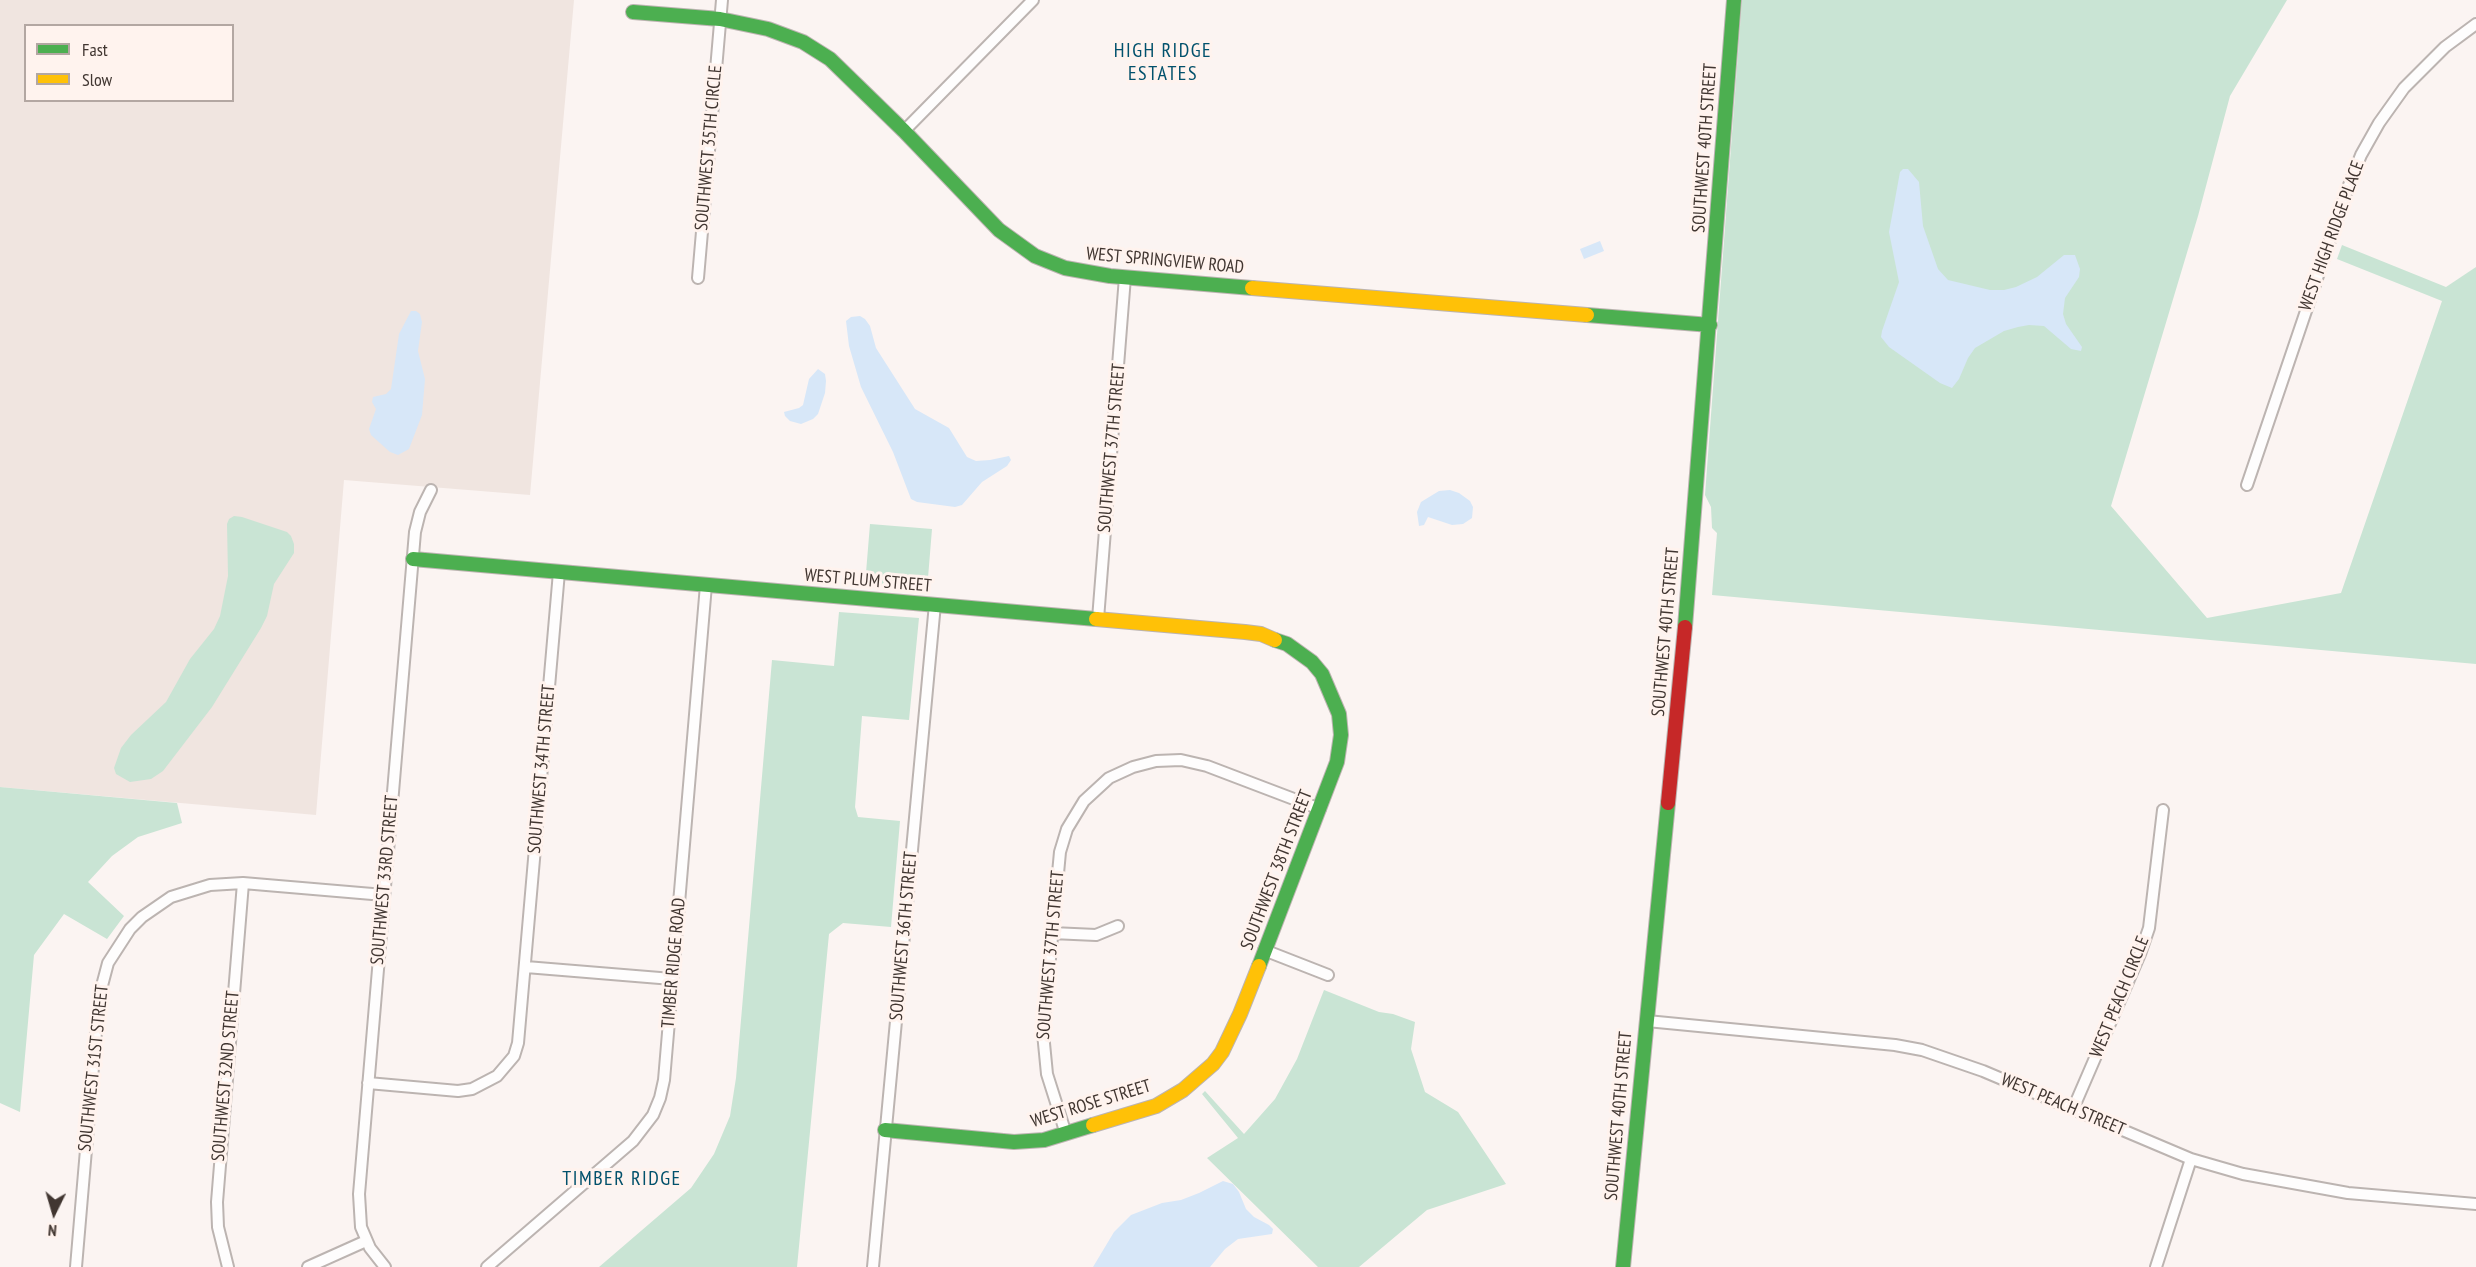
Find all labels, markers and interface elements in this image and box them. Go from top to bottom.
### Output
legend [24,24,234,102]
text: Fast [82,38,108,61]
district label: HIGH RIDGE ESTATES [1114,39,1212,86]
street label: SOUTHWEST 40TH STREET [1688,63,1722,233]
street label: SOUTHWEST 35TH CIRCLE [691,64,727,232]
text: Slow [82,68,112,91]
street label: WEST HIGH RIDGE PLACE [2295,158,2369,314]
street label: WEST SPRINGVIEW ROAD [1085,243,1245,279]
street label: SOUTHWEST 37TH STREET [1094,363,1130,533]
street label: SOUTHWEST 40TH STREET [1648,547,1684,717]
street label: WEST PLUM STREET [804,565,932,597]
street label: SOUTHWEST 34TH STREET [524,684,560,854]
street label: SOUTHWEST 38TH STREET [1237,787,1317,953]
street label: SOUTHWEST 33RD STREET [367,794,403,966]
street label: SOUTHWEST 36TH STREET [886,851,922,1021]
street label: SOUTHWEST 37TH STREET [1033,870,1069,1040]
street label: TIMBER RIDGE ROAD [658,897,690,1029]
street label: WEST PEACH CIRCLE [2086,933,2154,1061]
street label: SOUTHWEST 31ST STREET [74,983,114,1153]
street label: SOUTHWEST 32ND STREET [208,990,244,1162]
street label: SOUTHWEST 40TH STREET [1601,1031,1637,1201]
street label: WEST PEACH STREET [1998,1069,2128,1141]
street label: WEST ROSE STREET [1028,1075,1154,1133]
district label: TIMBER RIDGE [562,1167,682,1191]
north arrow [24,1183,84,1243]
text: N [47,1221,58,1241]

